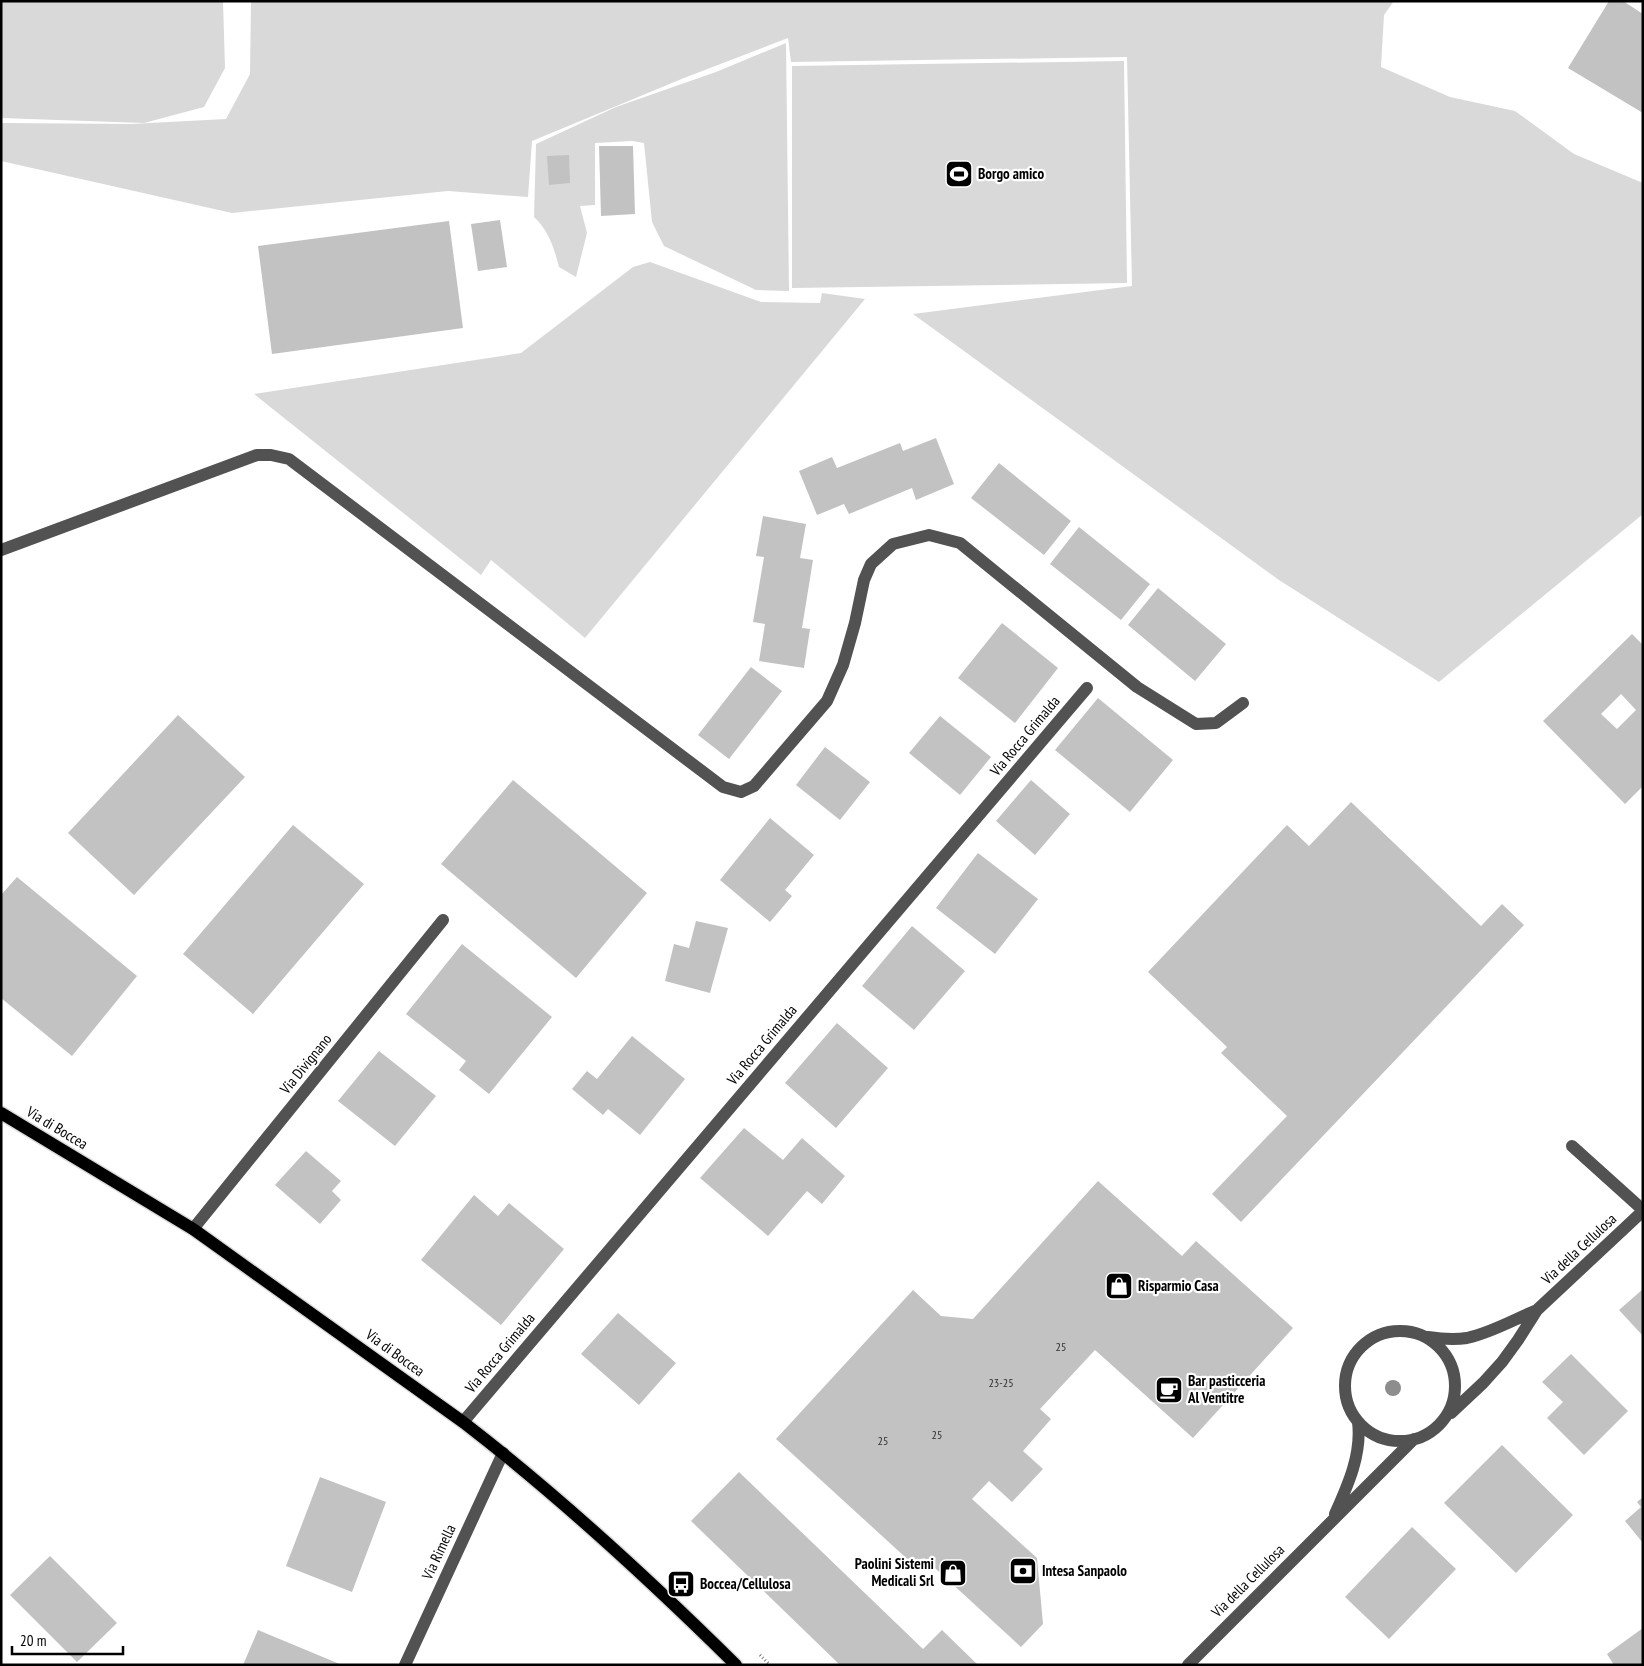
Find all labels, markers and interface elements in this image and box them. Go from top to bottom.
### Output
sports icon: Borgo amico [944,159,974,189]
place label: Borgo amico [978,164,1044,183]
street label: Via Rocca Grimalda [985,692,1064,780]
street label: Via Rocca Grimalda [722,1001,801,1089]
street label: Via Divignano [275,1030,336,1098]
street label: Via di Boccea [22,1101,91,1153]
street label: Via della Cellulosa [1537,1209,1620,1289]
shop icon: Risparmio Casa [1104,1271,1134,1301]
place label: Risparmio Casa [1138,1276,1219,1295]
street label: Via Rocca Grimalda [460,1309,539,1397]
street label: Via di Boccea [361,1324,428,1380]
house number: 25 [1056,1339,1066,1354]
place label: Bar pasticceria Al Ventitre [1187,1371,1265,1407]
house number: 23-25 [988,1375,1014,1390]
cafe icon: Bar pasticceria Al Ventitre [1154,1375,1184,1405]
house number: 25 [932,1427,942,1442]
house number: 25 [878,1433,888,1448]
street label: Via Rimella [417,1521,460,1583]
street label: Via della Cellulosa [1206,1540,1288,1622]
place label: Paolini Sistemi Medicali Srl [855,1554,934,1590]
bank icon: Intesa Sanpaolo [1008,1556,1038,1586]
shop icon: Paolini Sistemi Medicali Srl [938,1558,968,1588]
place label: Intesa Sanpaolo [1042,1561,1127,1580]
bus stop icon: Boccea/Cellulosa [666,1569,696,1599]
place label: Boccea/Cellulosa [700,1574,791,1593]
scale bar [12,1624,124,1656]
text: 20 m [20,1631,46,1650]

